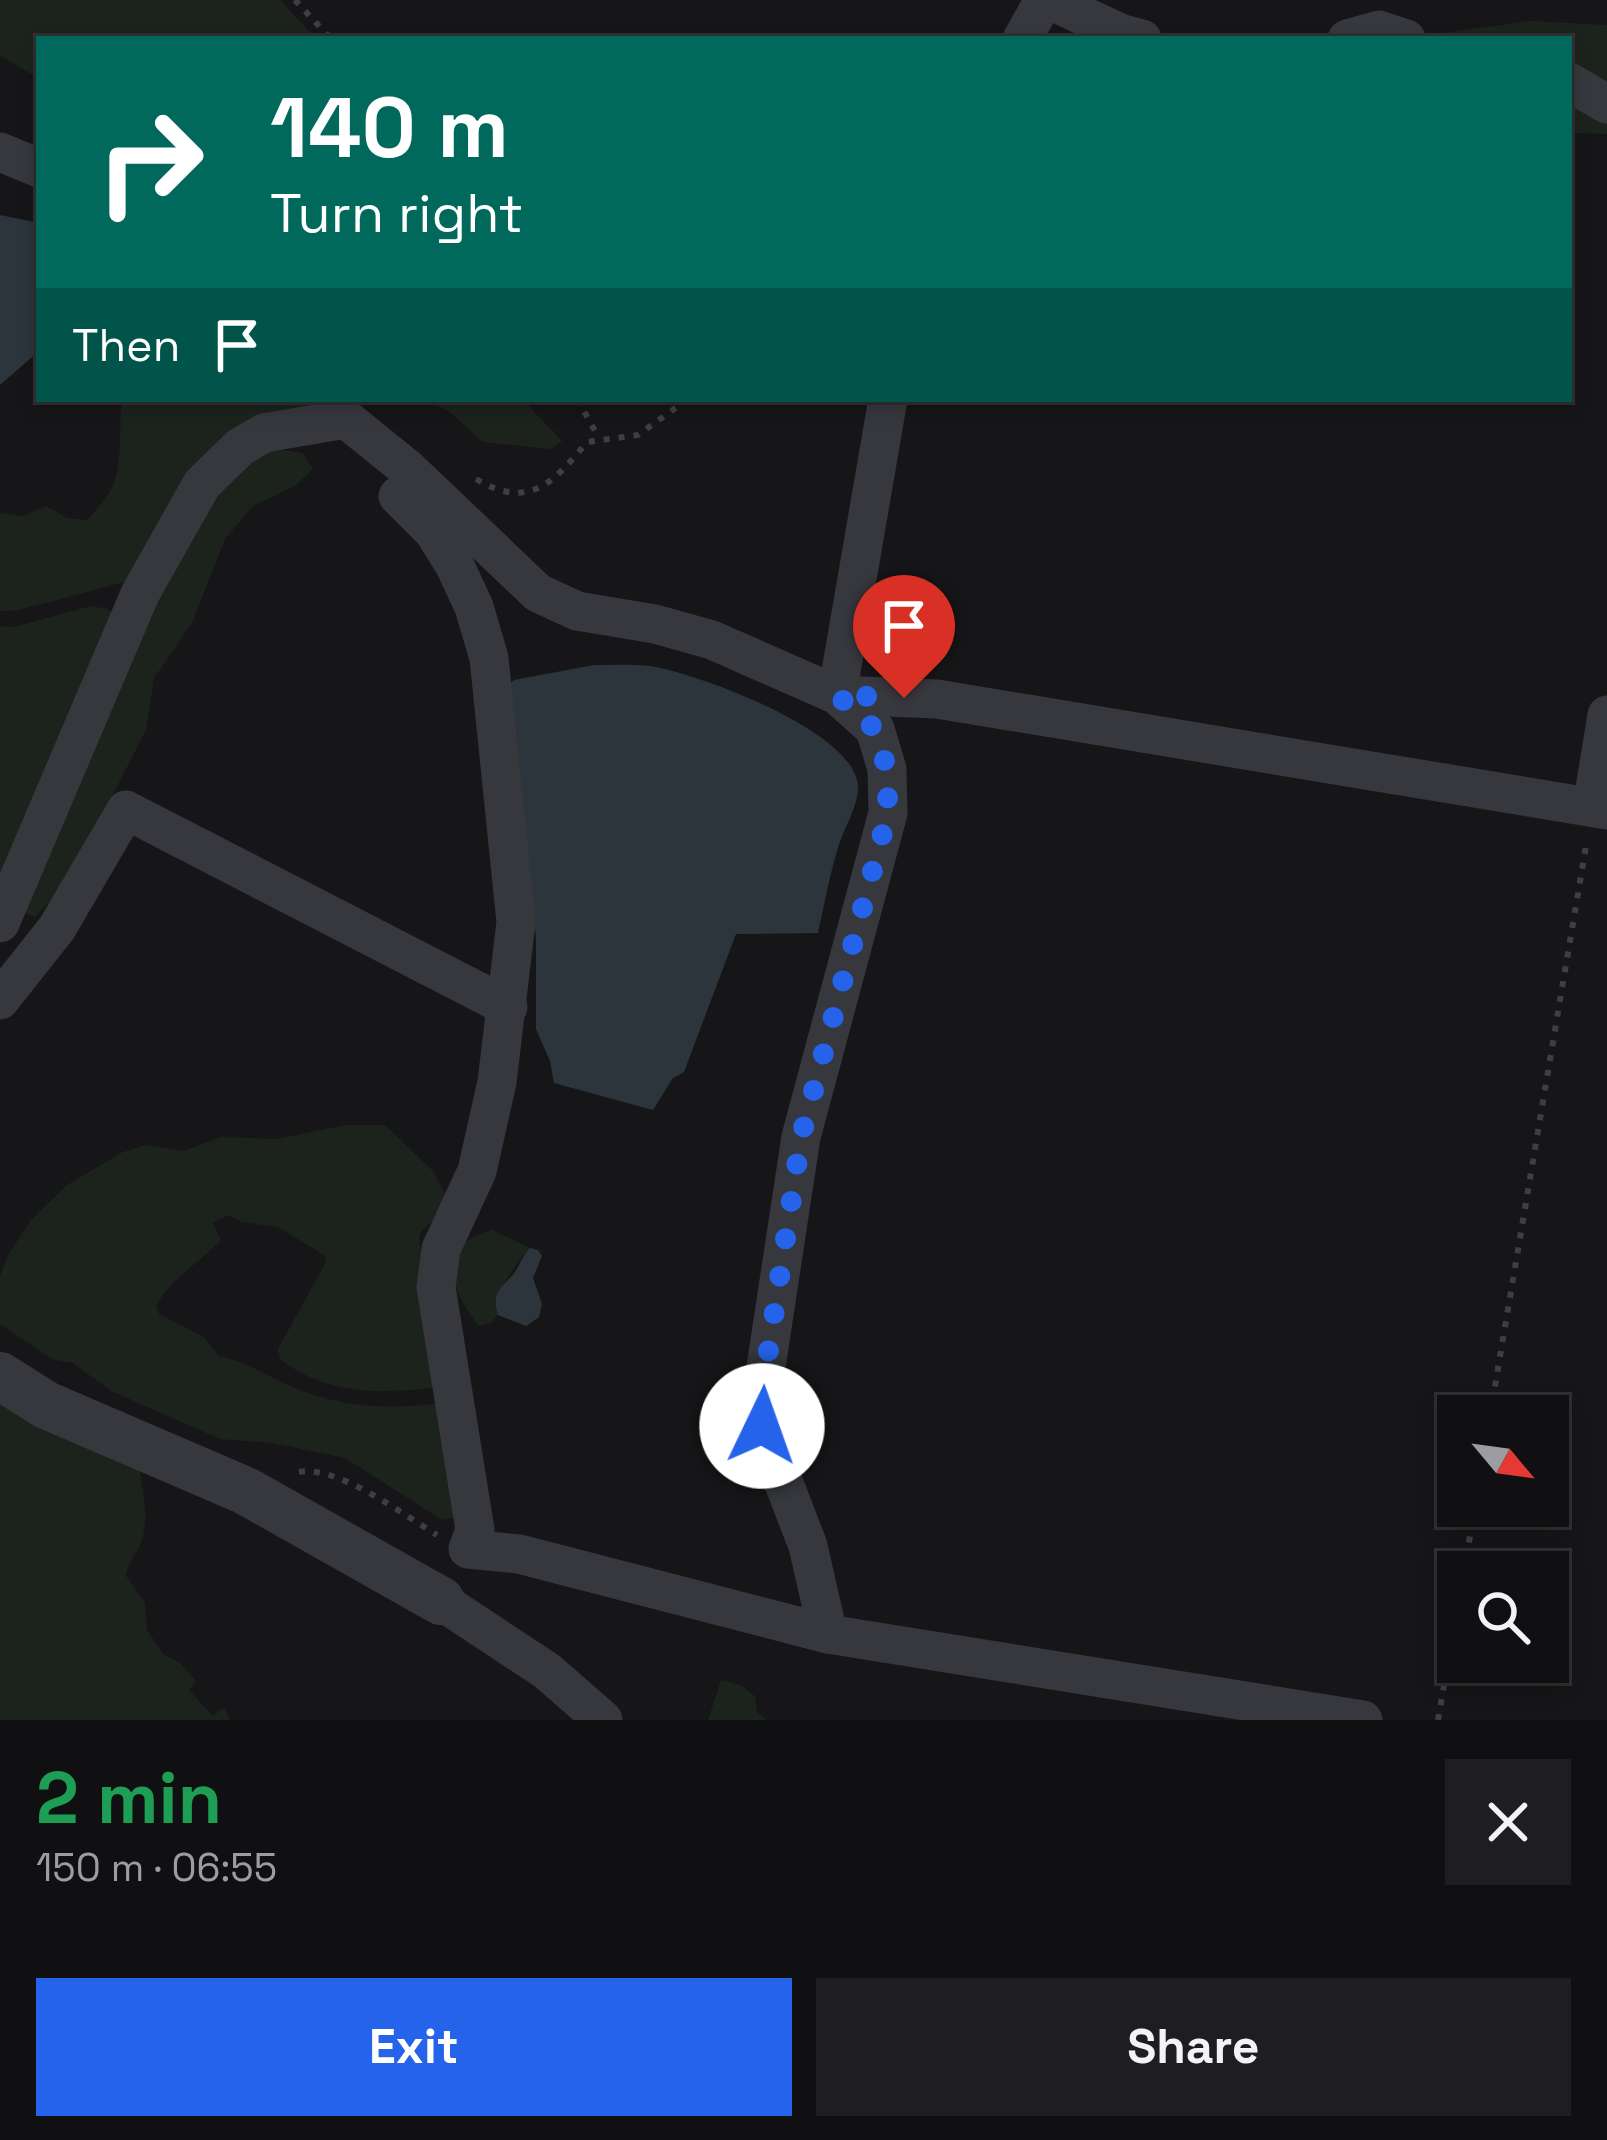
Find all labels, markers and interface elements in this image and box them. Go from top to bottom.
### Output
text: 140 m [270,74,509,182]
icon: right [72,84,228,240]
text: Turn right [270,179,523,248]
icon: arrive [204,312,270,378]
text: Then [72,317,180,374]
pin [853,575,955,698]
icon: arrive [871,593,937,659]
position arrow [699,1363,825,1489]
north arrow [1437,1395,1569,1527]
map controls [1437,1395,1569,1683]
button: search [1437,1551,1569,1683]
text: 2 min [36,1752,222,1844]
button: close [1445,1759,1571,1885]
text: 150 m · 06:55 [36,1843,277,1892]
button: Exit [36,1978,792,2116]
button: Share [816,1978,1571,2116]

